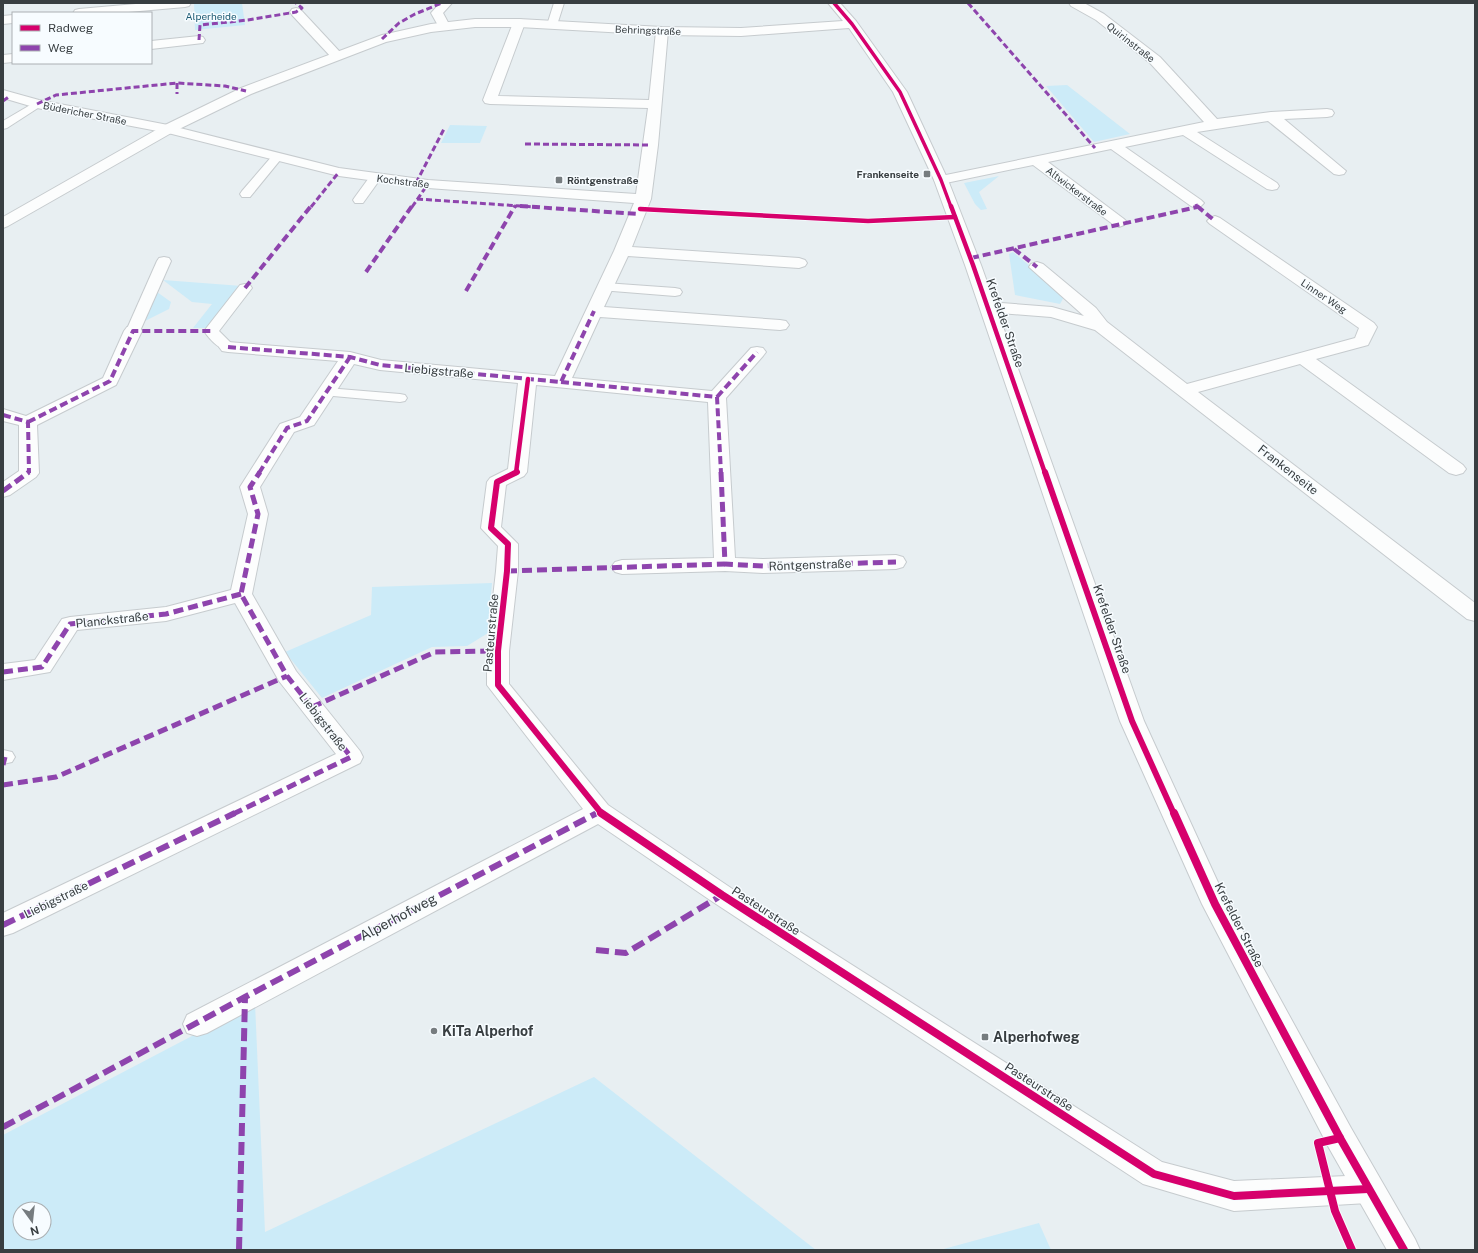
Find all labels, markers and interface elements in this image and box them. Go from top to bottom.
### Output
park label: Alperheide [185,10,237,22]
legend [12,12,152,64]
street label: Quirinstraße [1105,20,1158,65]
text: Radweg [48,21,93,35]
street label: Behringstraße [615,23,682,37]
text: Weg [48,41,73,55]
street label: Büdericher Straße [42,99,128,127]
street label: Altwickerstraße [1044,164,1110,218]
place label: Frankenseite [857,168,919,180]
marker: Frankenseite [922,169,932,179]
street label: Kochstraße [376,172,430,190]
place label: Röntgenstraße [567,174,639,186]
marker: Röntgenstraße [554,175,564,185]
street label: Linner Weg [1299,276,1349,316]
street label: Krefelder Straße [983,277,1027,370]
street label: Liebigstraße [404,361,474,381]
street label: Frankenseite [1255,442,1321,498]
street label: Röntgenstraße [768,557,852,573]
street label: Krefelder Straße [1090,583,1134,676]
street label: Pasteurstraße [481,593,501,673]
street label: Planckstraße [75,609,149,631]
street label: Liebigstraße [296,690,350,754]
street label: Liebigstraße [22,878,91,922]
street label: Krefelder Straße [1212,880,1266,970]
street label: Pasteurstraße [729,884,803,938]
street label: Alperhofweg [357,890,439,944]
place label: KiTa Alperhof [442,1023,534,1039]
marker: KiTa Alperhof [429,1026,439,1036]
place label: Alperhofweg [993,1029,1080,1045]
marker: Alperhofweg [980,1032,990,1042]
street label: Pasteurstraße [1002,1060,1076,1114]
north arrow [12,1201,52,1241]
text: N [29,1224,40,1238]

